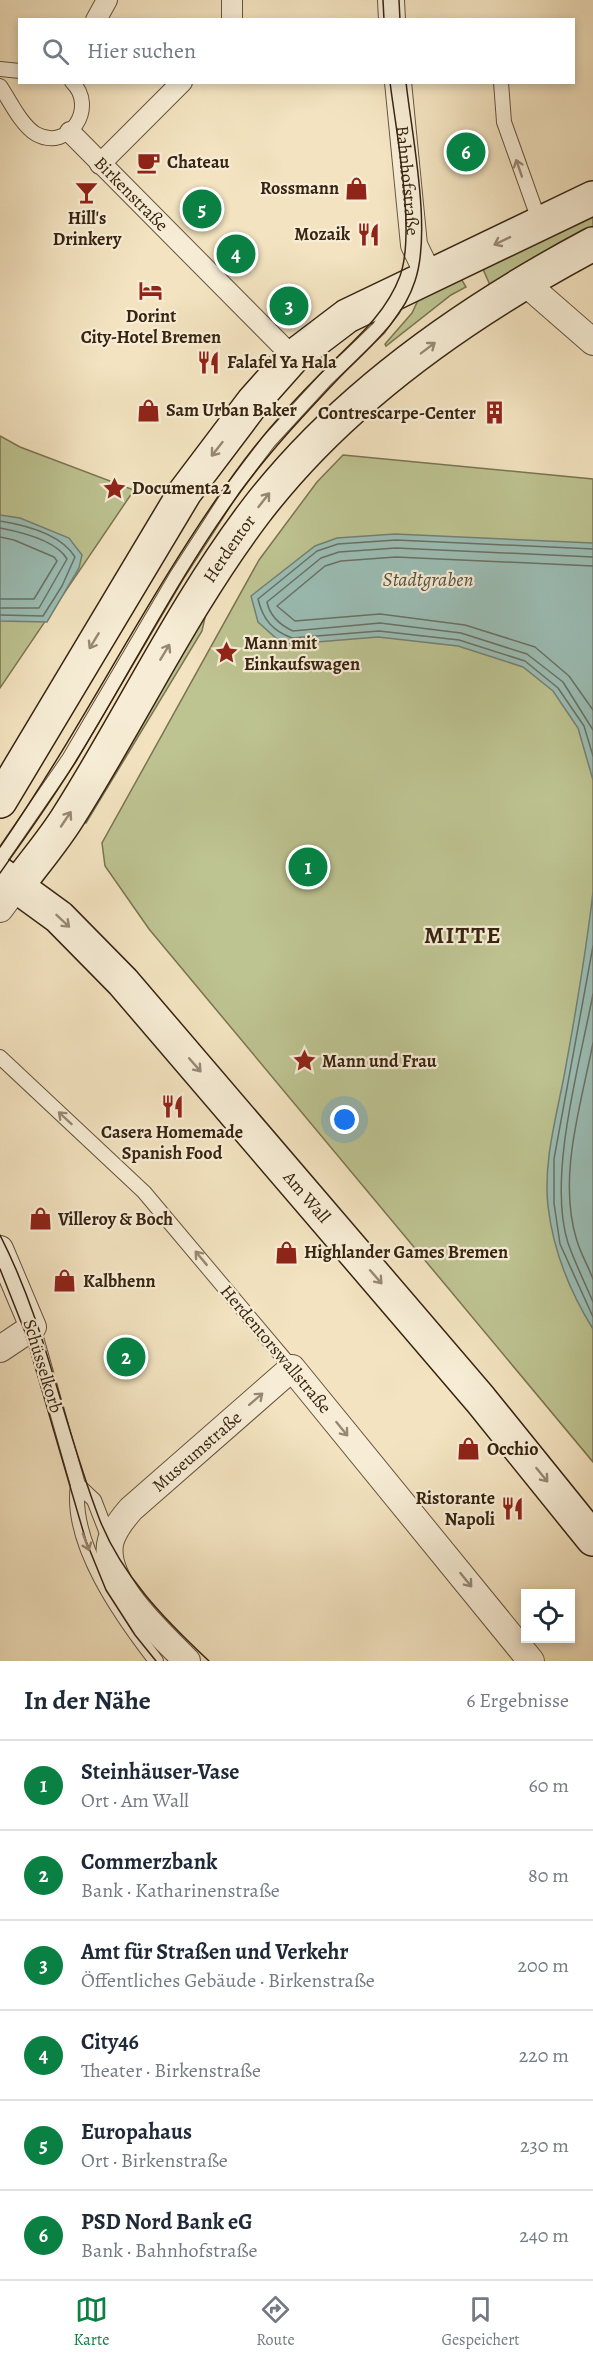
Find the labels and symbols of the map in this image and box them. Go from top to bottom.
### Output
street label: Bahnhofstraße [390,125,425,237]
pin: 6 [446,130,486,174]
cafe icon: Chateau [136,149,162,175]
place label: Chateau [167,150,230,174]
street label: Birkenstraße [89,151,174,236]
one-way arrow [513,159,524,178]
shop icon: Rossmann [344,175,370,201]
place label: Rossmann [260,176,339,200]
bar icon: Hill's Drinkery [74,179,100,205]
pin: 5 [182,186,222,232]
place label: Hill's Drinkery [53,206,122,251]
restaurant icon: Mozaik [355,221,381,247]
place label: Mozaik [294,222,351,246]
pin: 4 [216,232,256,276]
one-way arrow [494,236,512,247]
hotel icon: Dorint City-Hotel Bremen [138,277,164,303]
pin: 3 [270,284,308,328]
place label: Dorint City-Hotel Bremen [81,304,221,349]
one-way arrow [420,341,436,354]
restaurant icon: Falafel Ya Hala [196,349,222,375]
place label: Falafel Ya Hala [227,350,337,374]
shop icon: Sam Urban Baker [135,397,161,423]
place label: Sam Urban Baker [166,398,298,422]
building icon: Contrescarpe-Center [481,400,507,426]
place label: Contrescarpe-Center [318,401,477,425]
one-way arrow [211,441,224,457]
place icon: Documenta 2 [101,475,127,501]
place label: Documenta 2 [132,476,232,500]
one-way arrow [258,493,271,509]
street label: Herdentor [197,510,261,587]
water label: Stadtgraben [383,566,473,593]
place label: Mann mit Einkaufswagen [244,631,360,676]
one-way arrow [87,632,99,649]
place icon: Mann mit Einkaufswagen [213,640,239,666]
one-way arrow [160,644,172,661]
one-way arrow [60,812,72,828]
pin: 1 [288,844,328,890]
one-way arrow [55,914,70,928]
district label: MITTE [424,919,502,951]
place icon: Mann und Frau [291,1048,317,1074]
place label: Mann und Frau [322,1049,437,1073]
one-way arrow [188,1057,202,1072]
restaurant icon: Casera Homemade Spanish Food [159,1093,185,1119]
your location [330,1105,359,1134]
one-way arrow [58,1111,73,1126]
place label: Casera Homemade Spanish Food [101,1120,243,1165]
street label: Am Wall [277,1165,336,1228]
shop icon: Villeroy & Boch [27,1206,53,1232]
place label: Villeroy & Boch [57,1207,173,1231]
shop icon: Highlander Games Bremen [273,1239,299,1265]
place label: Highlander Games Bremen [304,1240,508,1264]
one-way arrow [194,1250,207,1266]
shop icon: Kalbhenn [52,1268,78,1294]
place label: Kalbhenn [83,1269,156,1293]
one-way arrow [369,1269,383,1284]
street label: Herdentorswallstraße [215,1280,337,1418]
street label: Schüsselkorb [17,1316,69,1416]
pin: 2 [106,1334,146,1380]
one-way arrow [249,1392,264,1406]
street label: Museumstraße [147,1406,247,1497]
one-way arrow [336,1421,349,1437]
shop icon: Occhio [456,1436,482,1462]
place label: Occhio [487,1437,539,1461]
one-way arrow [535,1467,548,1483]
place label: Ristorante Napoli [415,1486,495,1531]
restaurant icon: Ristorante Napoli [500,1495,526,1521]
one-way arrow [82,1532,93,1550]
one-way arrow [459,1572,473,1587]

